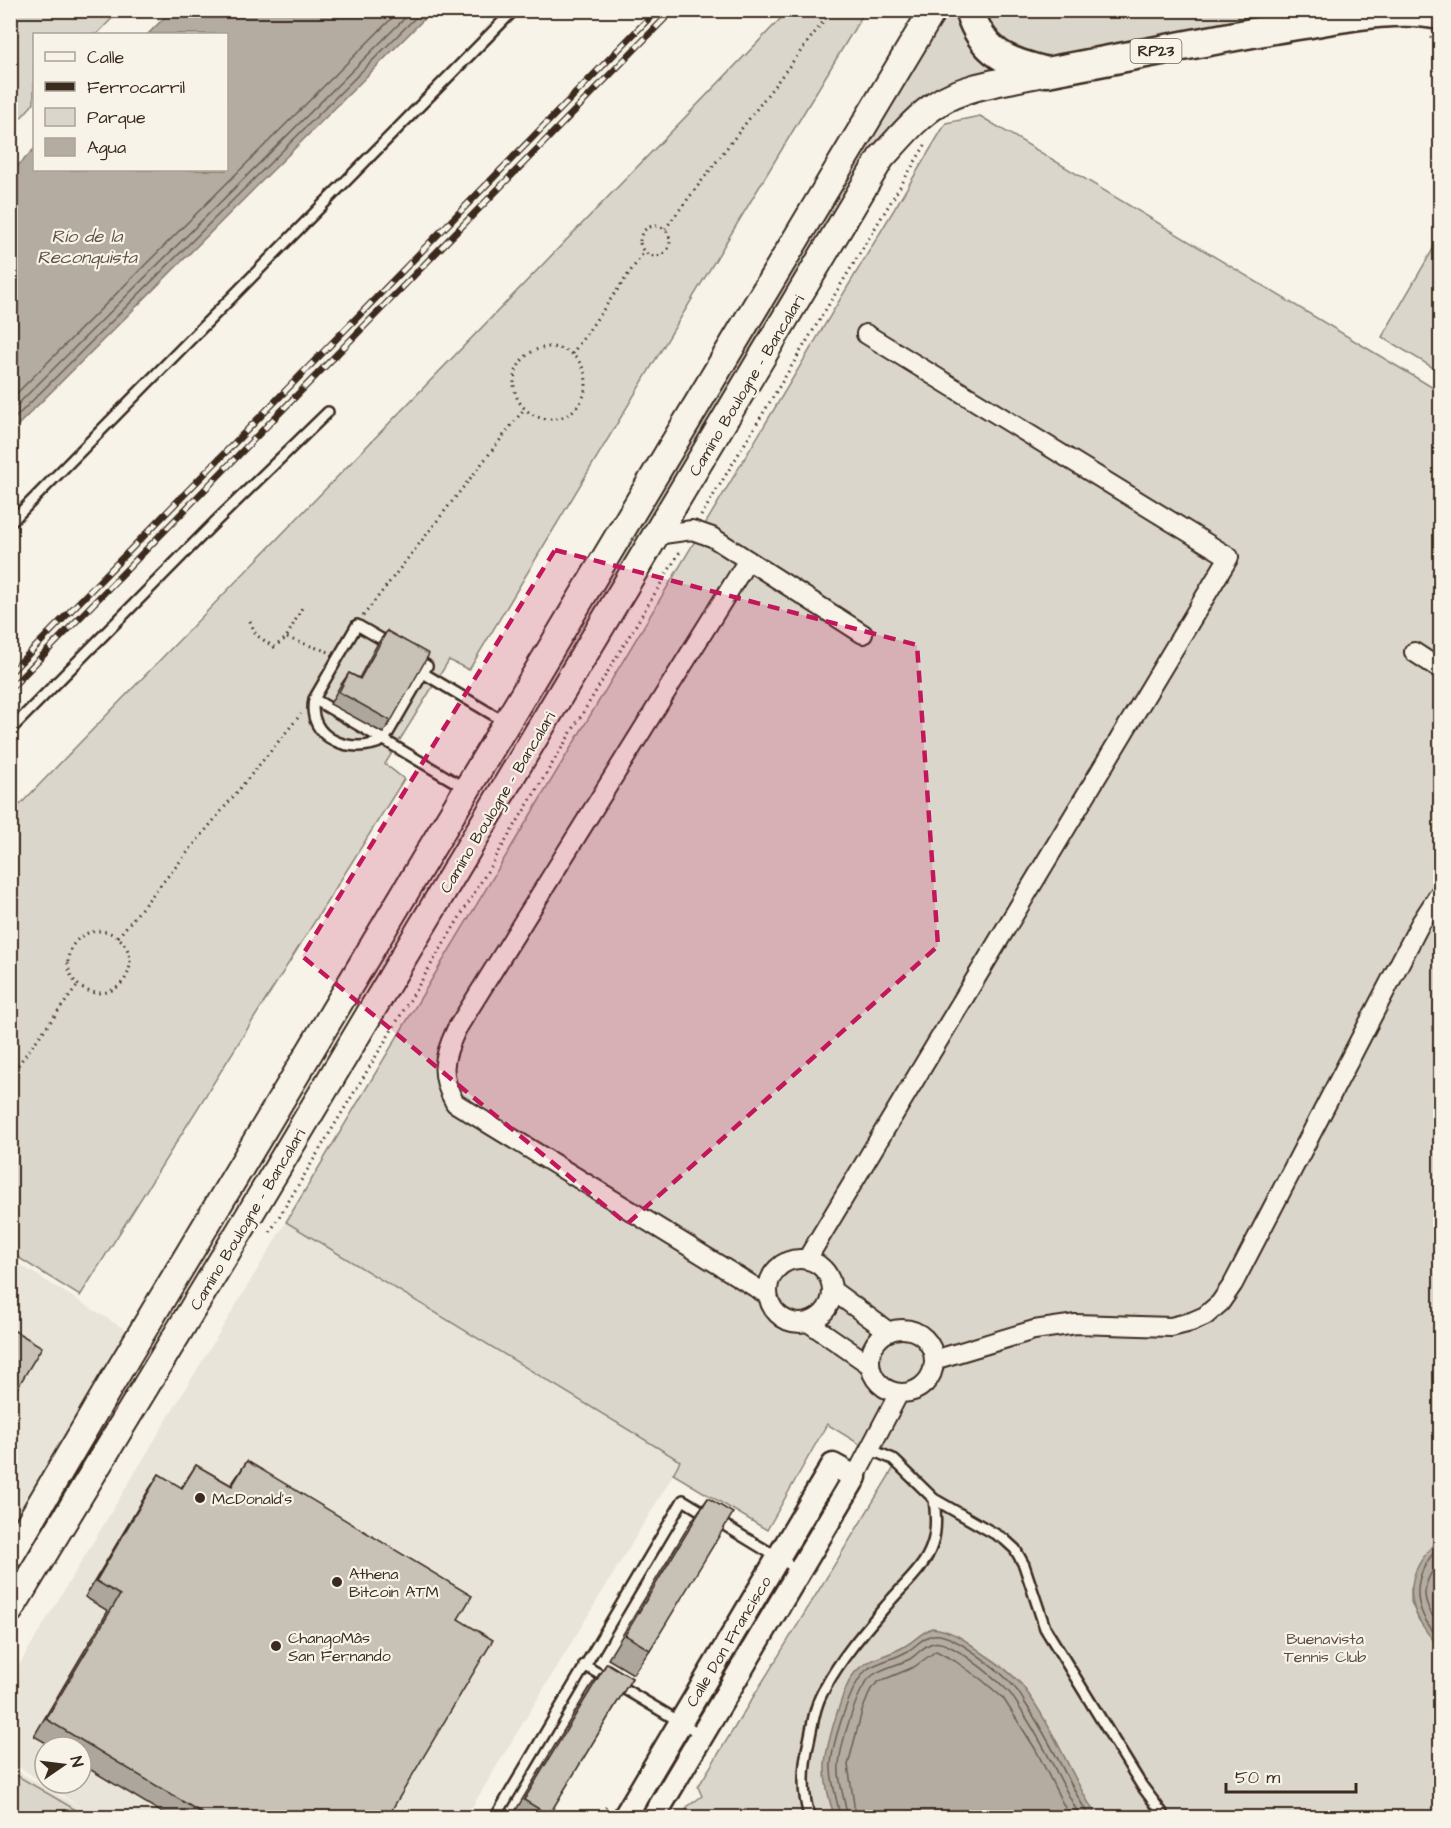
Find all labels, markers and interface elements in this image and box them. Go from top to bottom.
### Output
legend [33,33,228,171]
road number: RP23 [1130,39,1182,63]
text: Calle [87,45,125,70]
text: Ferrocarril [87,75,185,100]
text: Parque [87,105,146,130]
text: Agua [87,135,126,161]
water label: Río de la Reconquista [37,224,138,270]
street label: Camino Boulogne - Bancalari [684,290,811,481]
street label: Camino Boulogne - Bancalari [435,707,562,898]
street label: Camino Boulogne - Bancalari [185,1124,312,1315]
place label: McDonald's [212,1488,292,1510]
marker: McDonald's [193,1491,207,1505]
place label: Athena Bitcoin ATM [349,1563,439,1603]
street label: Calle Don Francisco [681,1572,777,1711]
marker: Athena Bitcoin ATM [330,1575,344,1589]
place label: ChangoMâs San Fernando [288,1627,391,1667]
park label: Buenavista Tennis Club [1284,1628,1366,1668]
marker: ChangoMâs San Fernando [269,1639,283,1653]
north arrow [33,1735,93,1795]
text: N [65,1754,88,1769]
scale bar [1226,1756,1356,1794]
text: 50 m [1235,1765,1280,1790]

